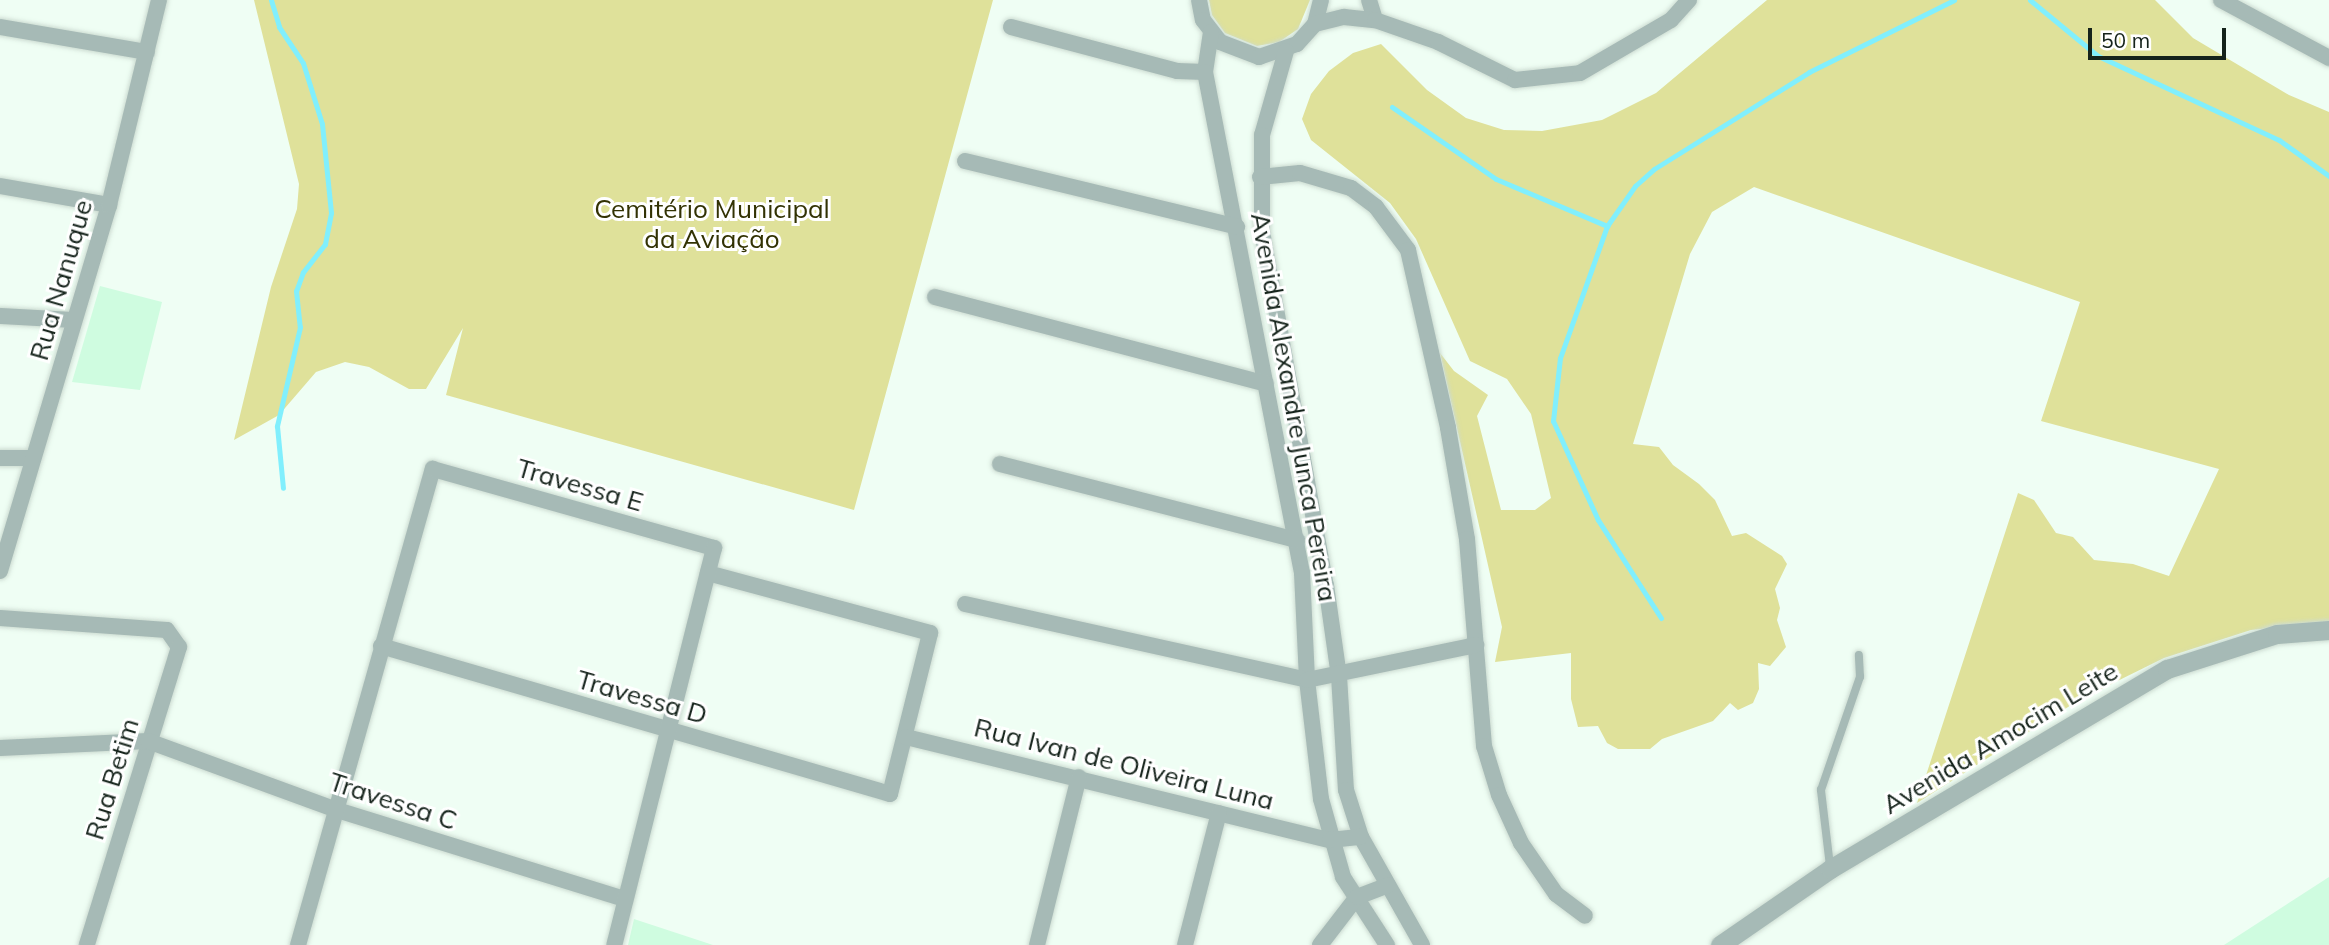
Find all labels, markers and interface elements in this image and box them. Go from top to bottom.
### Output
scale bar [2091,14,2229,58]
text: 50 m [2101,27,2150,53]
park label: Cemitério Municipal da Aviação [594,193,830,255]
street label: Rua Nanuque [23,196,99,364]
street label: Avenida Alexandre Junca Pereira [1244,210,1344,604]
street label: Travessa E [513,452,647,518]
street label: Avenida Amocim Leite [1877,655,2123,821]
street label: Travessa D [573,664,711,730]
street label: Rua Ivan de Oliveira Luna [971,712,1277,816]
street label: Rua Betim [79,715,145,843]
street label: Travessa C [325,766,461,836]

